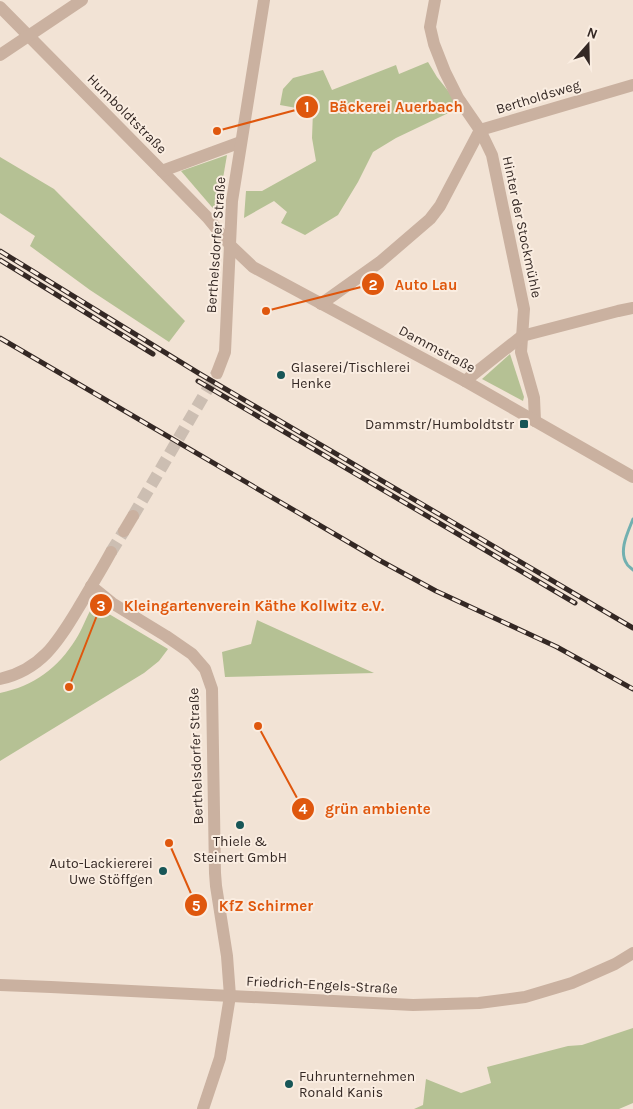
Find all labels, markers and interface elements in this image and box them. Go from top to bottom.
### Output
north arrow [563,20,613,70]
text: N [585,24,600,43]
street label: Humboldtstraße [84,71,170,157]
street label: Bertholdsweg [494,76,582,118]
callout: Bäckerei Auerbach [294,92,473,122]
text: 1 [304,98,310,116]
text: Bäckerei Auerbach [329,98,463,116]
street label: Hinter der Stockmühle [499,155,545,299]
street label: Berthelsdorfer Straße [203,176,229,314]
callout: Auto Lau [360,269,468,299]
text: 2 [368,276,378,294]
text: Auto Lau [395,276,457,294]
street label: Dammstraße [396,322,478,376]
place label: Glaserei/Tischlerei Henke [291,359,410,392]
marker: Glaserei/Tischlerei Henke [275,369,287,381]
place label: Dammstr/Humboldtstr [365,416,515,433]
marker: Dammstr/Humboldtstr [518,418,530,430]
callout: Kleingartenverein Käthe Kollwitz e.V. [89,590,394,620]
text: 3 [96,597,106,615]
text: Kleingartenverein Käthe Kollwitz e.V. [124,597,384,615]
street label: Berthelsdorfer Straße [185,687,207,825]
callout: grün ambiente [290,794,441,824]
text: 4 [299,800,308,818]
text: grün ambiente [325,800,431,818]
marker: Thiele & Steinert GmbH [234,819,246,831]
place label: Thiele & Steinert GmbH [193,833,287,866]
place label: Auto-Lackiererei Uwe Stöffgen [49,855,153,888]
marker: Auto-Lackiererei Uwe Stöffgen [157,865,169,877]
callout: KfZ Schirmer [183,890,323,920]
text: 5 [192,897,201,915]
text: KfZ Schirmer [219,897,313,915]
street label: Friedrich-Engels-Straße [246,973,398,997]
place label: Fuhrunternehmen Ronald Kanis [299,1068,415,1101]
marker: Fuhrunternehmen Ronald Kanis [283,1078,295,1090]

